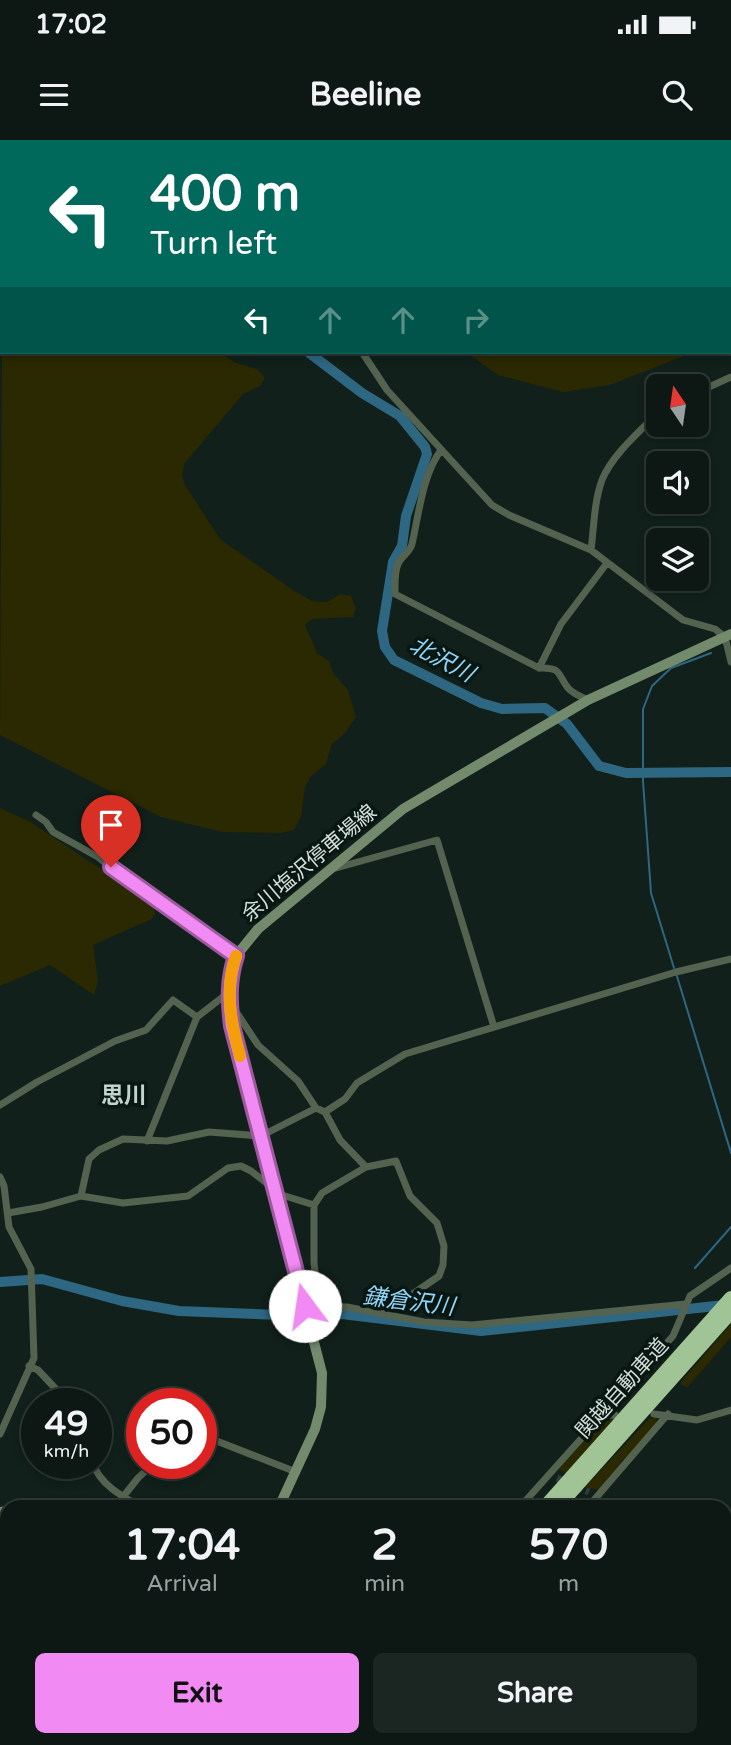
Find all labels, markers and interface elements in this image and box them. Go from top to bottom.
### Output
text: 17:02 [35,9,107,40]
icon: menu [35,76,73,114]
text: Beeline [310,76,421,114]
icon: search [658,76,696,114]
text: 400 m [150,165,300,224]
icon: left [35,168,126,259]
text: Turn left [150,225,277,263]
icon: left [238,301,276,339]
icon: ahead [311,301,349,339]
icon: ahead [384,301,422,339]
icon: right [457,301,495,339]
north arrow [646,374,709,438]
map controls [646,374,709,591]
button: sound [646,451,709,514]
button: layers [646,528,709,591]
water label: 北沢川 [404,631,481,690]
pin [81,795,141,867]
street label: 余川塩沢停車場線 [237,800,382,927]
icon: arrive [92,806,130,844]
district label: 思川 [101,1082,147,1110]
position arrow [268,1269,342,1343]
water label: 鎌倉沢川 [362,1282,459,1322]
street label: 関越自動車道 [571,1333,674,1444]
speed limit sign: 50 [126,1388,217,1479]
text: 49 [45,1403,88,1445]
text: km/h [44,1440,89,1462]
text: 17:04 [124,1520,240,1571]
text: 2 [371,1520,398,1571]
text: 570 [529,1520,608,1571]
text: Arrival [147,1570,218,1598]
text: min [364,1570,405,1598]
text: m [558,1570,579,1598]
button: Exit [35,1653,359,1733]
button: Share [373,1653,697,1733]

